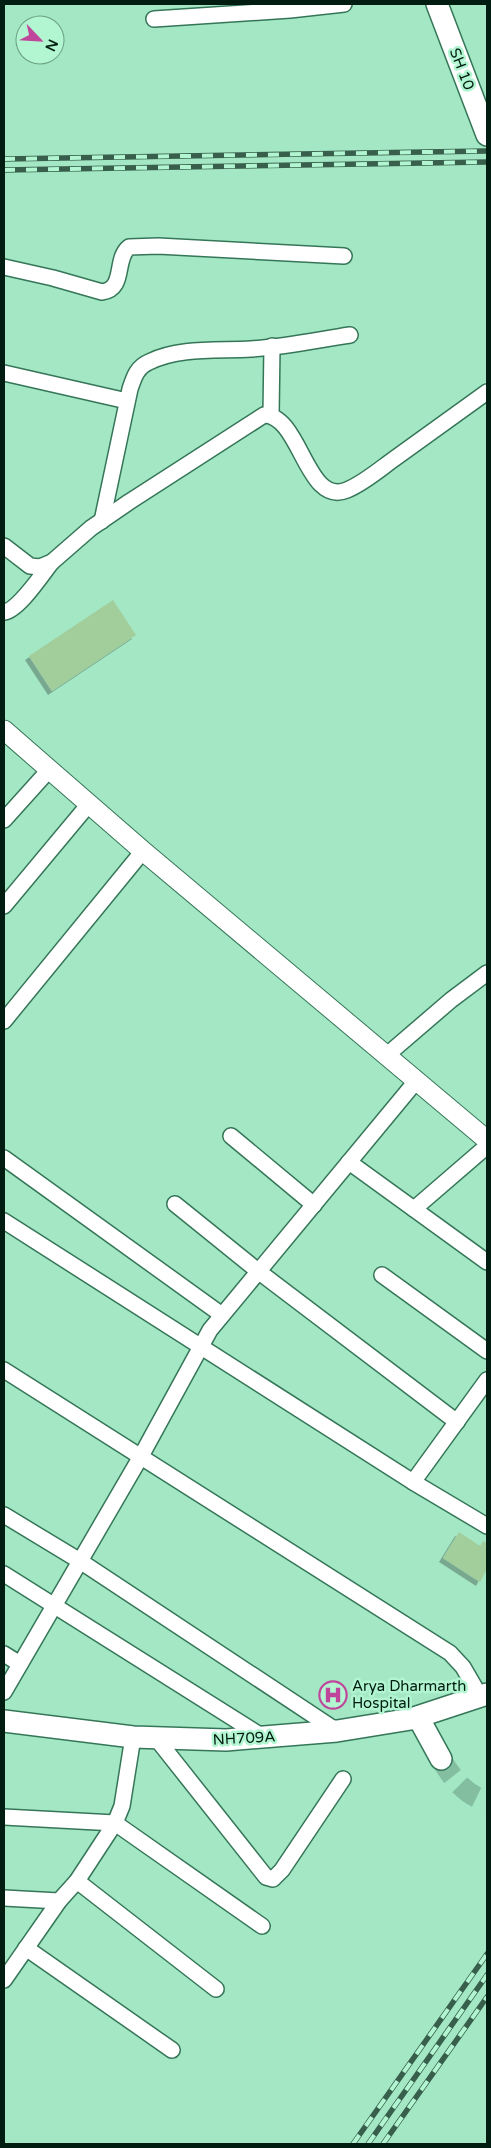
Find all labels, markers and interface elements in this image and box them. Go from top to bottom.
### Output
north arrow [15,15,65,65]
text: N [41,37,61,54]
street label: SH 10 [446,46,478,92]
place label: Arya Dharmarth Hospital [352,1677,466,1712]
hospital icon: Arya Dharmarth Hospital [318,1680,348,1710]
street label: NH709A [212,1727,276,1749]

